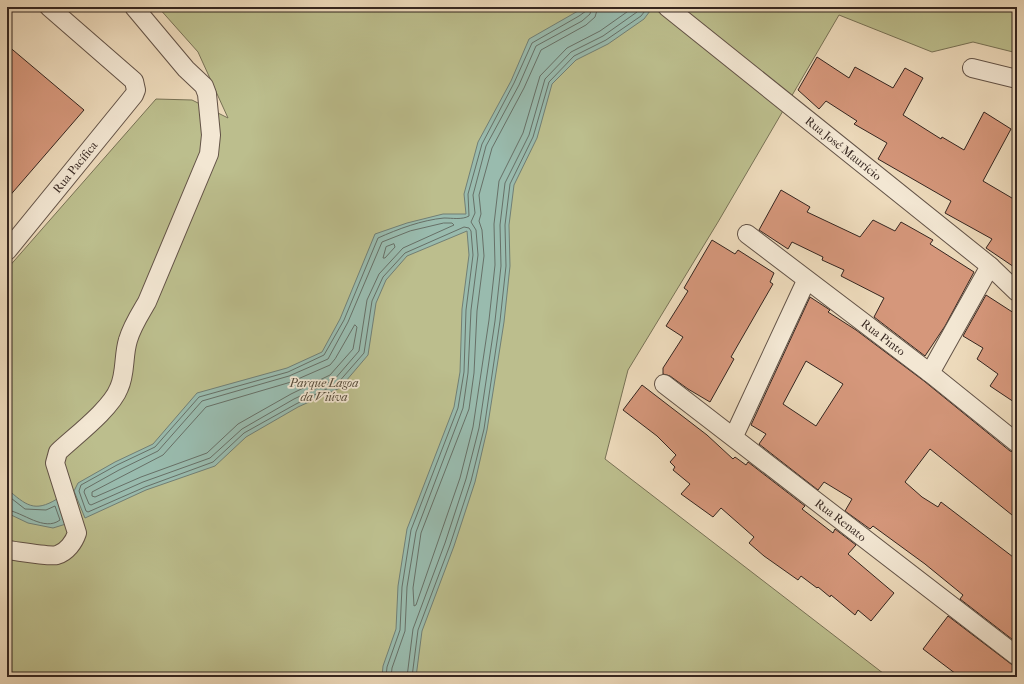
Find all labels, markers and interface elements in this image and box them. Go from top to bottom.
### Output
street label: Rua José Maurício [802,114,884,183]
street label: Rua Pacífica [50,138,101,196]
street label: Rua Pinto [858,316,908,359]
park label: Parque Lagoa da Viúva [289,376,358,404]
street label: Rua Renato [812,496,869,544]

